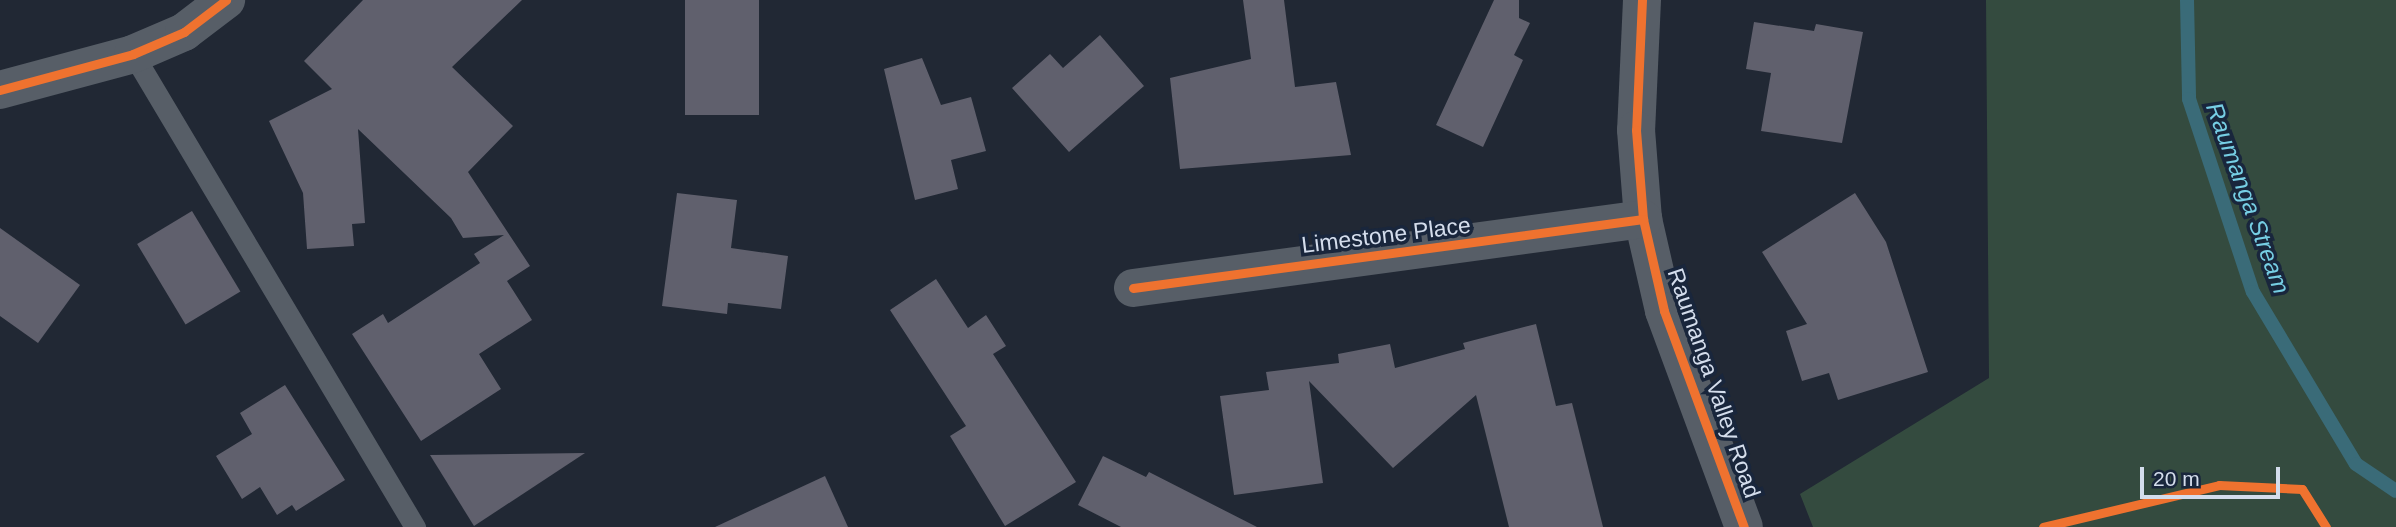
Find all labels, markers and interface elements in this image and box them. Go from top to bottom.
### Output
water label: Raumanga Stream [2200,98,2296,298]
street label: Limestone Place [1300,211,1472,259]
street label: Raumanga Valley Road [1662,264,1766,502]
scale bar [2144,454,2284,498]
text: 20 m [2153,467,2200,490]

